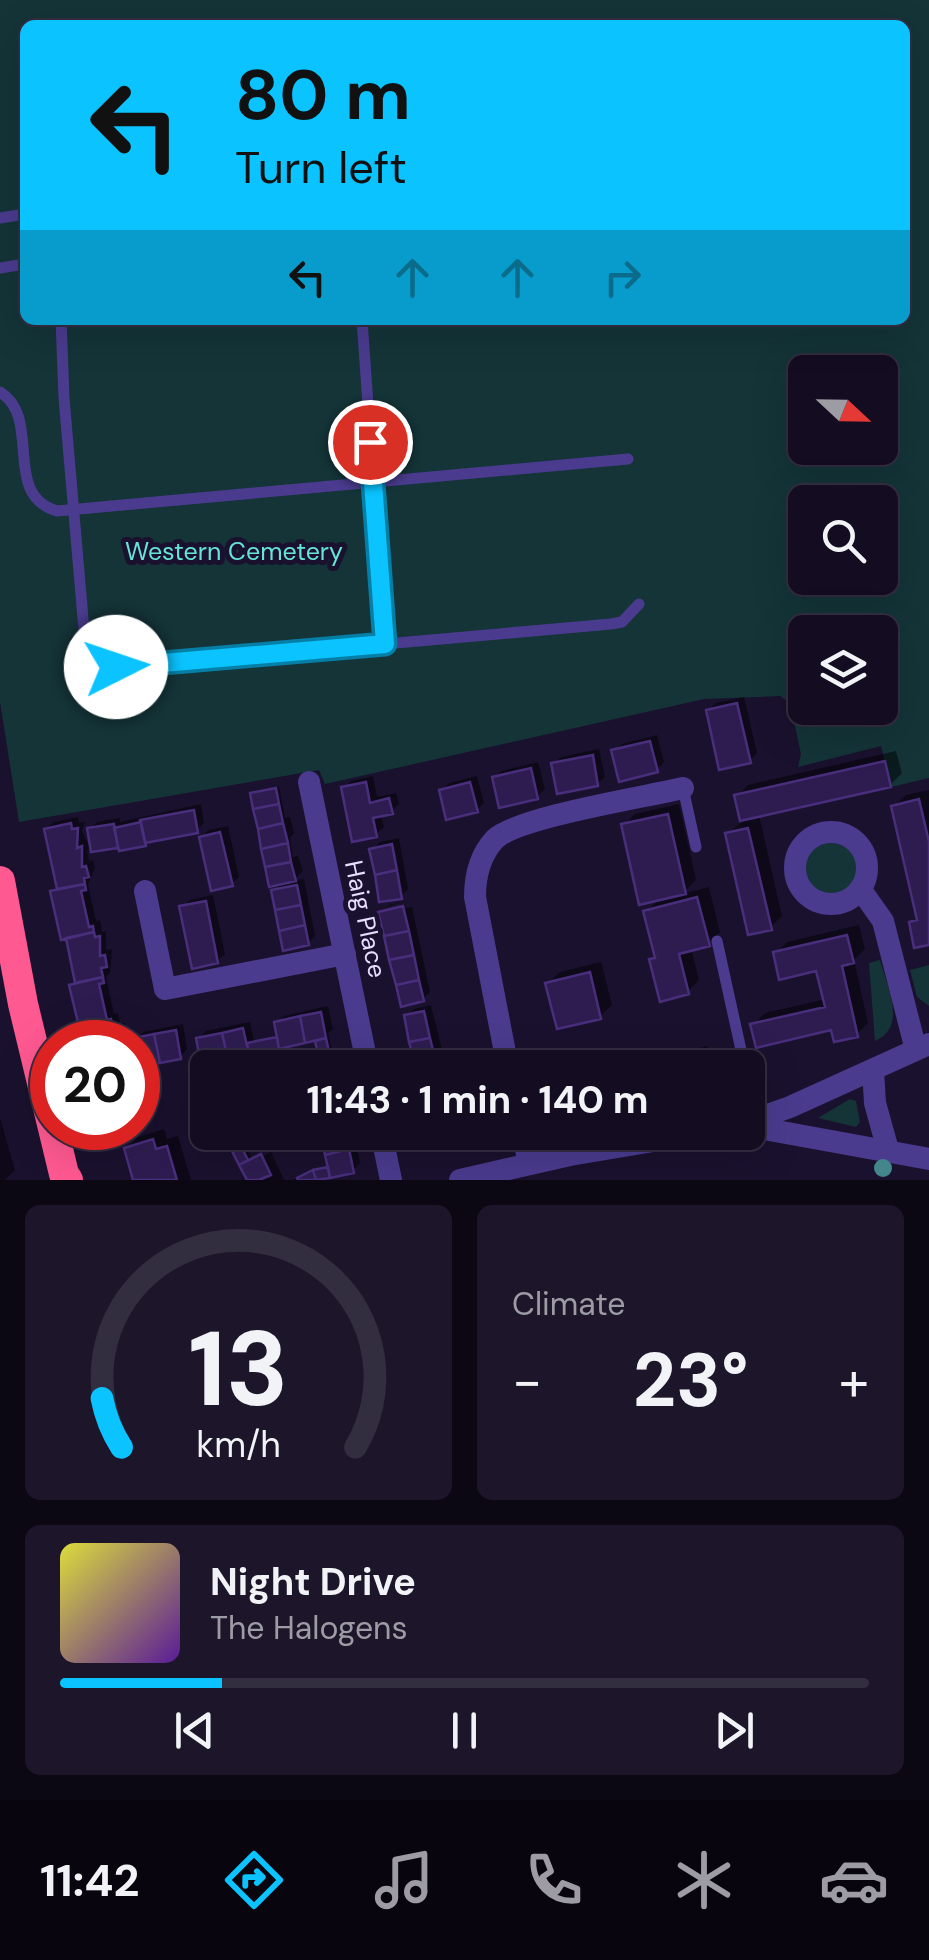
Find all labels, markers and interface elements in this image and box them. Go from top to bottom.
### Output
text: 80 m [235,50,411,141]
icon: left [70,60,200,190]
text: Turn left [235,138,407,197]
icon: left [280,250,335,305]
icon: ahead [385,250,440,305]
icon: ahead [490,250,545,305]
icon: right [595,250,650,305]
north arrow [788,355,898,465]
map controls [788,355,898,725]
pin [328,400,413,485]
icon: arrive [343,415,398,470]
button: search [788,485,898,595]
park label: Western Cemetery [125,535,343,568]
position arrow [64,615,168,719]
button: layers [788,615,898,725]
street label: Haig Place [337,857,394,981]
speed limit sign: 20 [30,1020,160,1150]
text: 11:43 · 1 min · 140 m [306,1075,649,1125]
text: Climate [512,1283,626,1325]
text: 13 [188,1302,289,1437]
text: 23° [633,1332,748,1429]
text: − [512,1345,542,1417]
text: + [839,1345,869,1417]
text: km/h [196,1422,281,1468]
text: Night Drive [210,1557,416,1607]
text: The Halogens [210,1607,408,1649]
icon: previous [167,1703,222,1758]
icon: pause [437,1703,492,1758]
icon: next [707,1703,762,1758]
icon: directions [219,1845,289,1915]
icon: music [369,1845,439,1915]
icon: phone [519,1845,589,1915]
icon: climate [669,1845,739,1915]
icon: car [819,1845,889,1915]
text: 11:42 [40,1851,139,1910]

